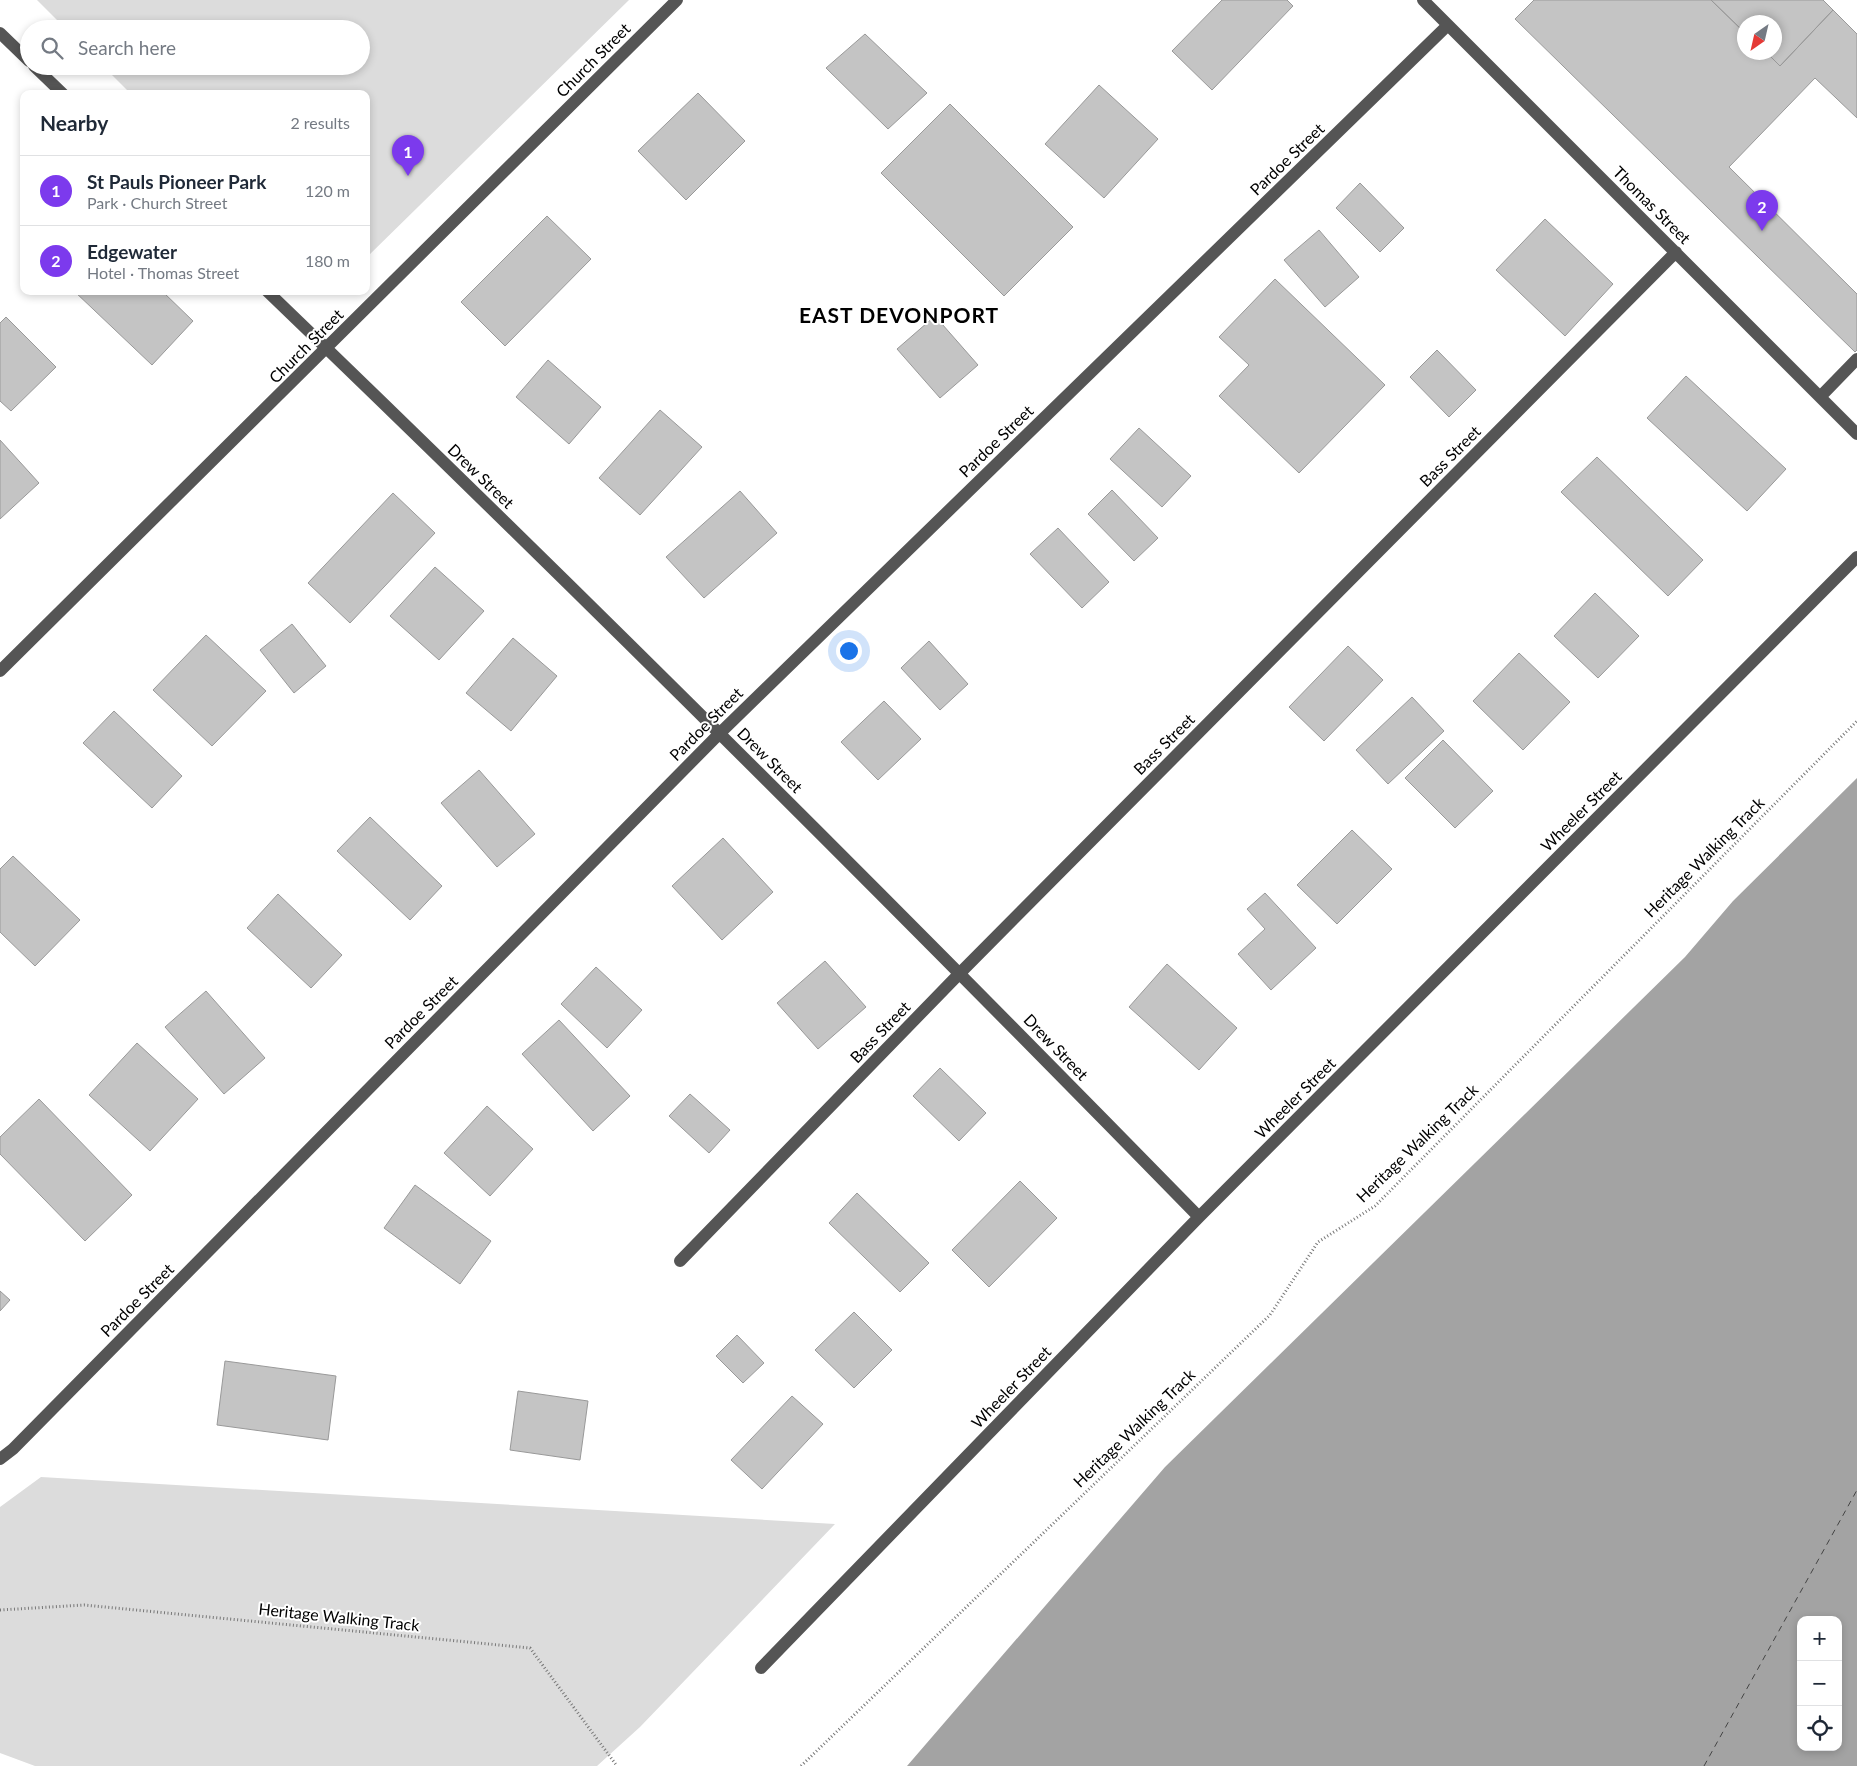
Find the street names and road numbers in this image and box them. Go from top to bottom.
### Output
street label: Church Street [552,19,634,101]
street label: Pardoe Street [1246,118,1328,199]
street label: Thomas Street [1610,162,1695,247]
street label: Church Street [265,305,347,387]
street label: Pardoe Street [955,400,1037,481]
street label: Bass Street [1415,421,1484,490]
street label: Drew Street [444,440,518,512]
street label: Pardoe Street [665,683,746,764]
street label: Bass Street [1129,709,1198,778]
street label: Drew Street [734,723,807,796]
street label: Wheeler Street [1536,766,1625,855]
street label: Heritage Walking Track [1640,792,1768,921]
street label: Pardoe Street [380,971,461,1052]
street label: Bass Street [846,997,914,1066]
street label: Drew Street [1020,1010,1093,1084]
street label: Wheeler Street [1250,1053,1339,1142]
street label: Heritage Walking Track [1352,1079,1482,1206]
street label: Pardoe Street [96,1259,177,1340]
street label: Wheeler Street [967,1342,1055,1431]
street label: Heritage Walking Track [1069,1364,1199,1491]
street label: Heritage Walking Track [258,1599,421,1634]

